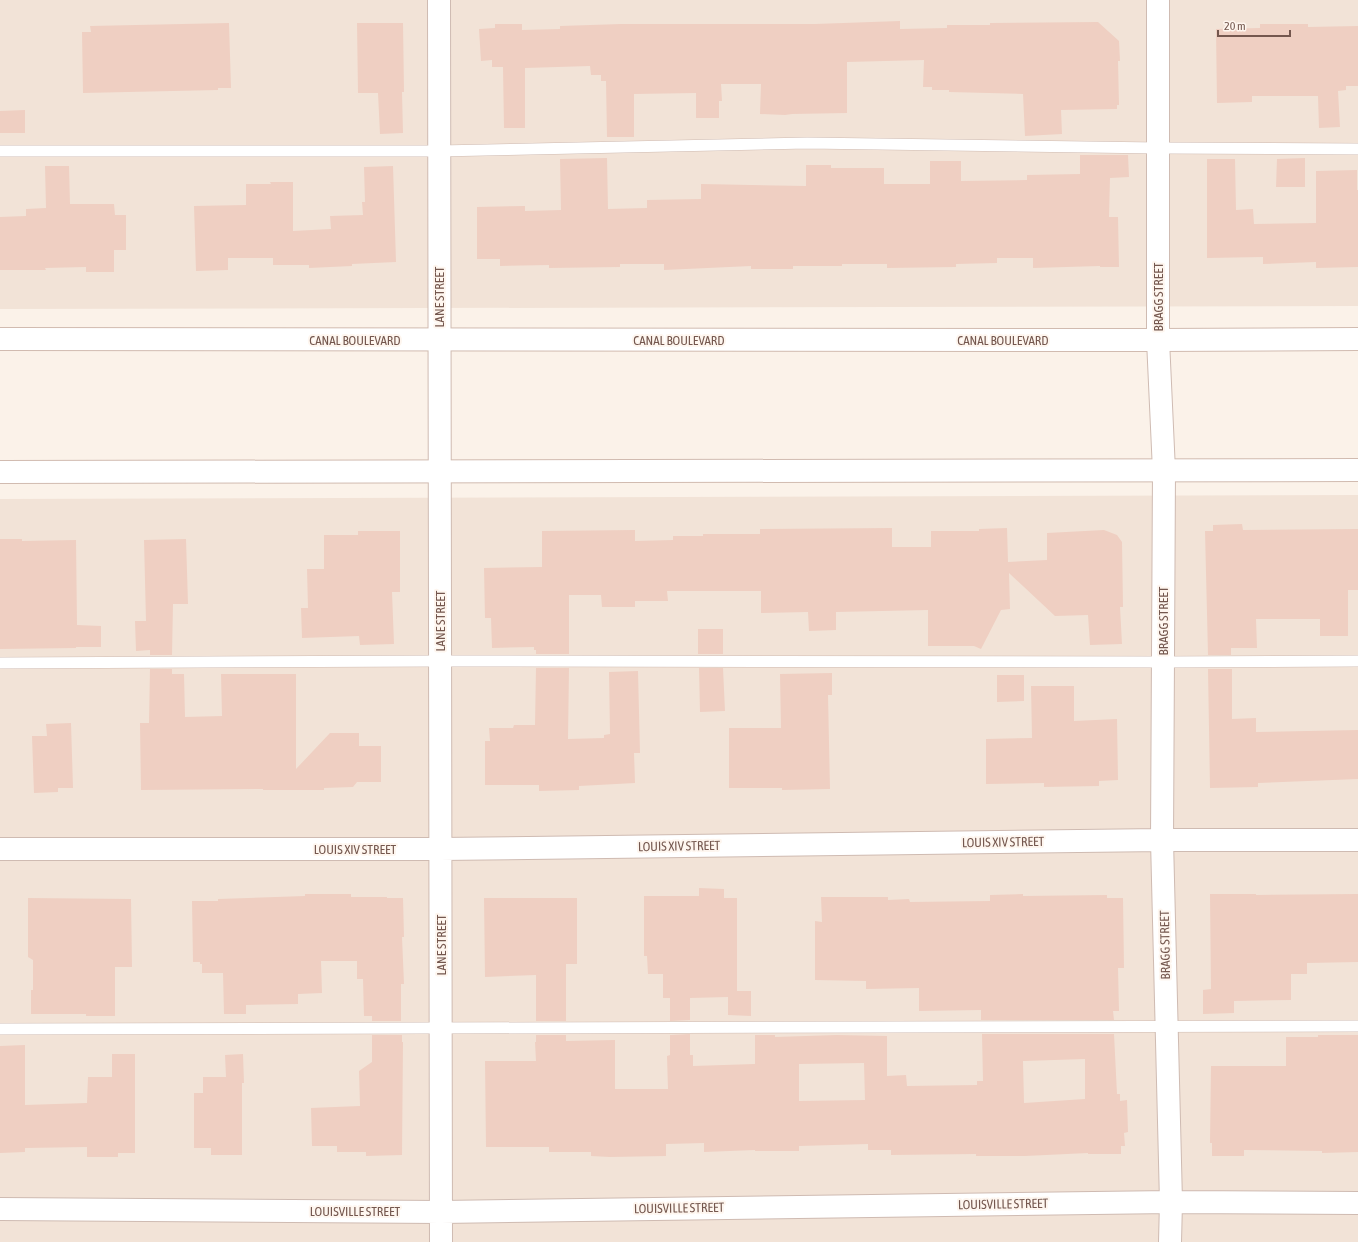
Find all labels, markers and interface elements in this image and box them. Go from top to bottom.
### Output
scale bar [1218,12,1290,38]
text: 20 m [1224,19,1246,33]
street label: BRAGG STREET [1151,262,1166,332]
street label: LANE STREET [432,266,447,327]
street label: CANAL BOULEVARD [309,333,401,348]
street label: CANAL BOULEVARD [633,333,725,348]
street label: CANAL BOULEVARD [957,333,1049,348]
street label: BRAGG STREET [1156,586,1171,656]
street label: LANE STREET [433,590,448,651]
street label: LOUIS XIV STREET [962,834,1045,850]
street label: LOUIS XIV STREET [638,838,721,854]
street label: LOUIS XIV STREET [314,842,396,857]
street label: BRAGG STREET [1157,910,1173,980]
street label: LANE STREET [434,914,449,975]
street label: LOUISVILLE STREET [958,1196,1049,1212]
street label: LOUISVILLE STREET [634,1200,725,1216]
street label: LOUISVILLE STREET [310,1204,400,1219]

